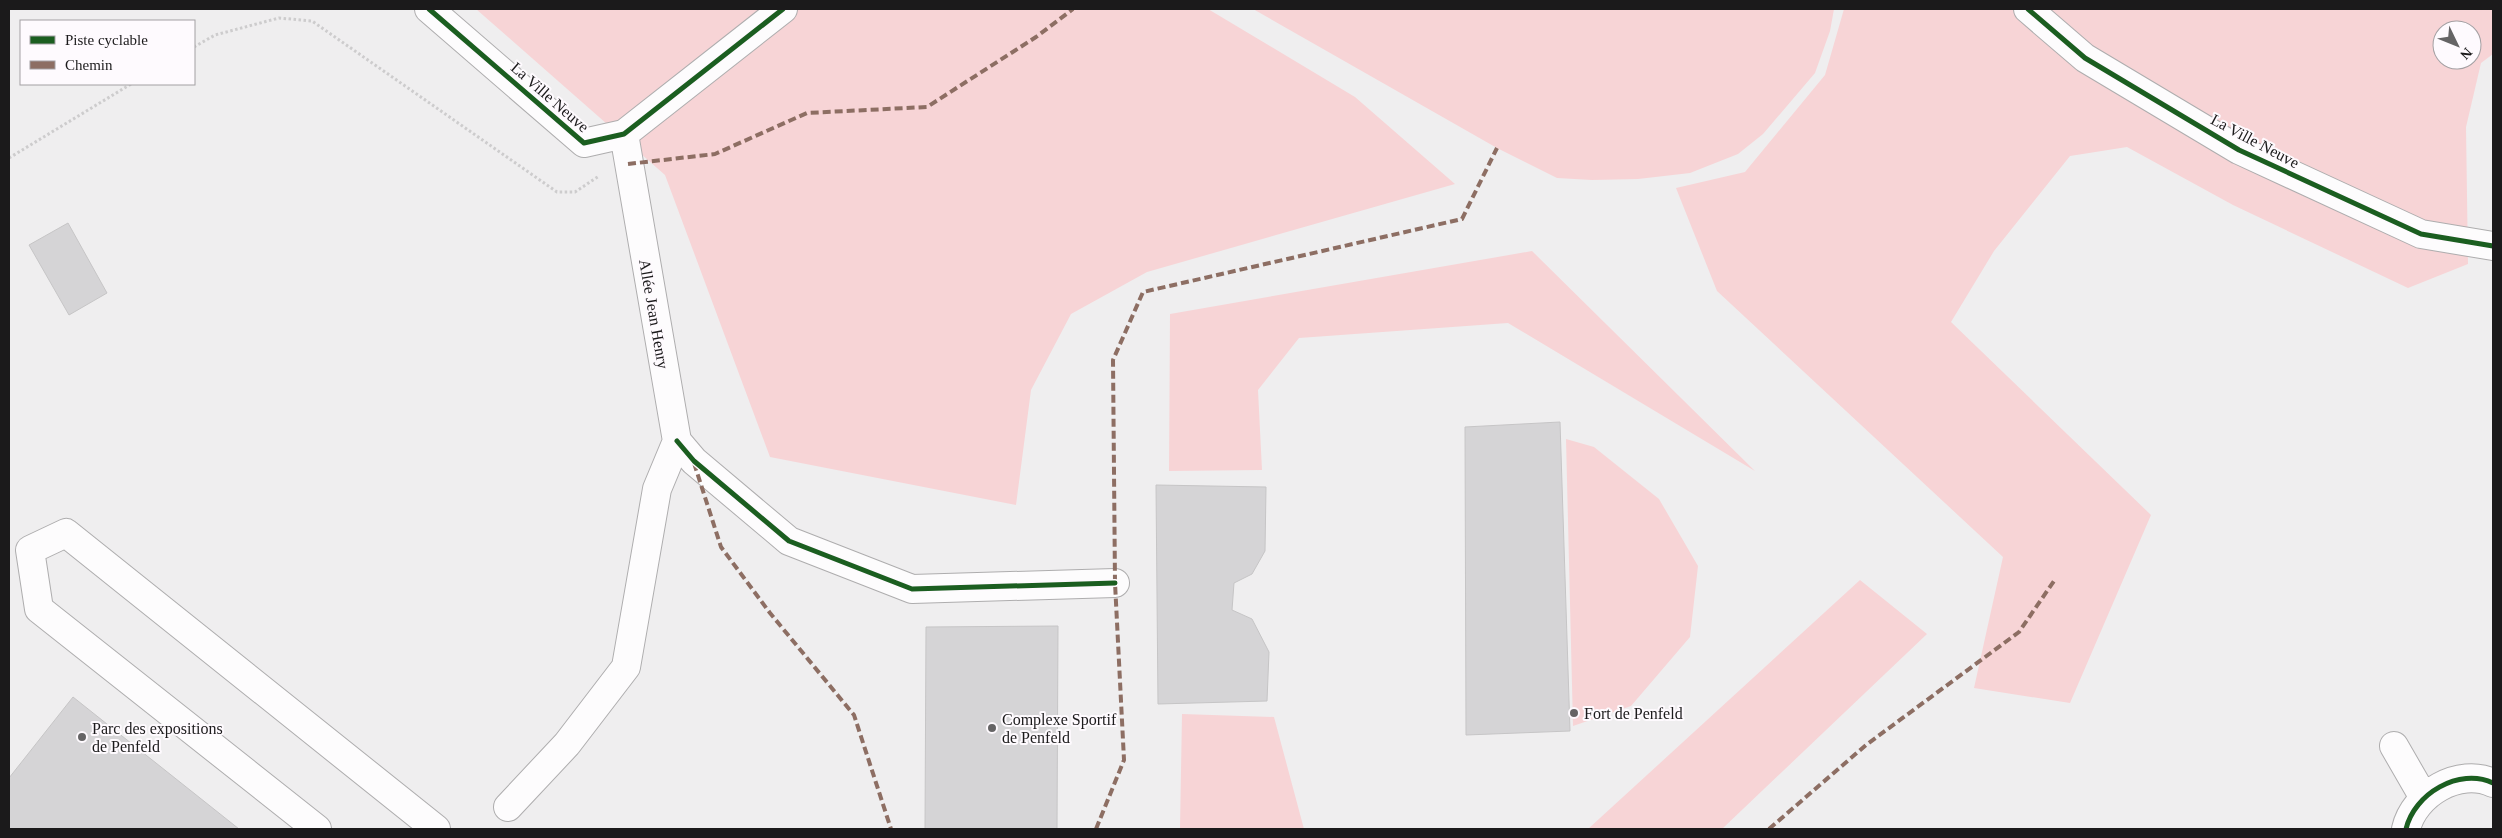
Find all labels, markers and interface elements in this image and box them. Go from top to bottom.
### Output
legend [20,20,195,85]
north arrow [2432,20,2482,70]
text: Piste cyclable [65,32,148,48]
text: N [2457,45,2475,62]
text: Chemin [65,57,113,73]
street label: La Ville Neuve [508,59,592,135]
street label: La Ville Neuve [2208,111,2302,171]
street label: Allée Jean Henry [635,258,672,370]
place label: Fort de Penfeld [1584,705,1683,722]
marker: Fort de Penfeld [1568,707,1580,719]
place label: Complexe Sportif de Penfeld [1002,711,1117,746]
place label: Parc des expositions de Penfeld [92,720,223,755]
marker: Complexe Sportif de Penfeld [986,722,998,734]
marker: Parc des expositions de Penfeld [76,731,88,743]

